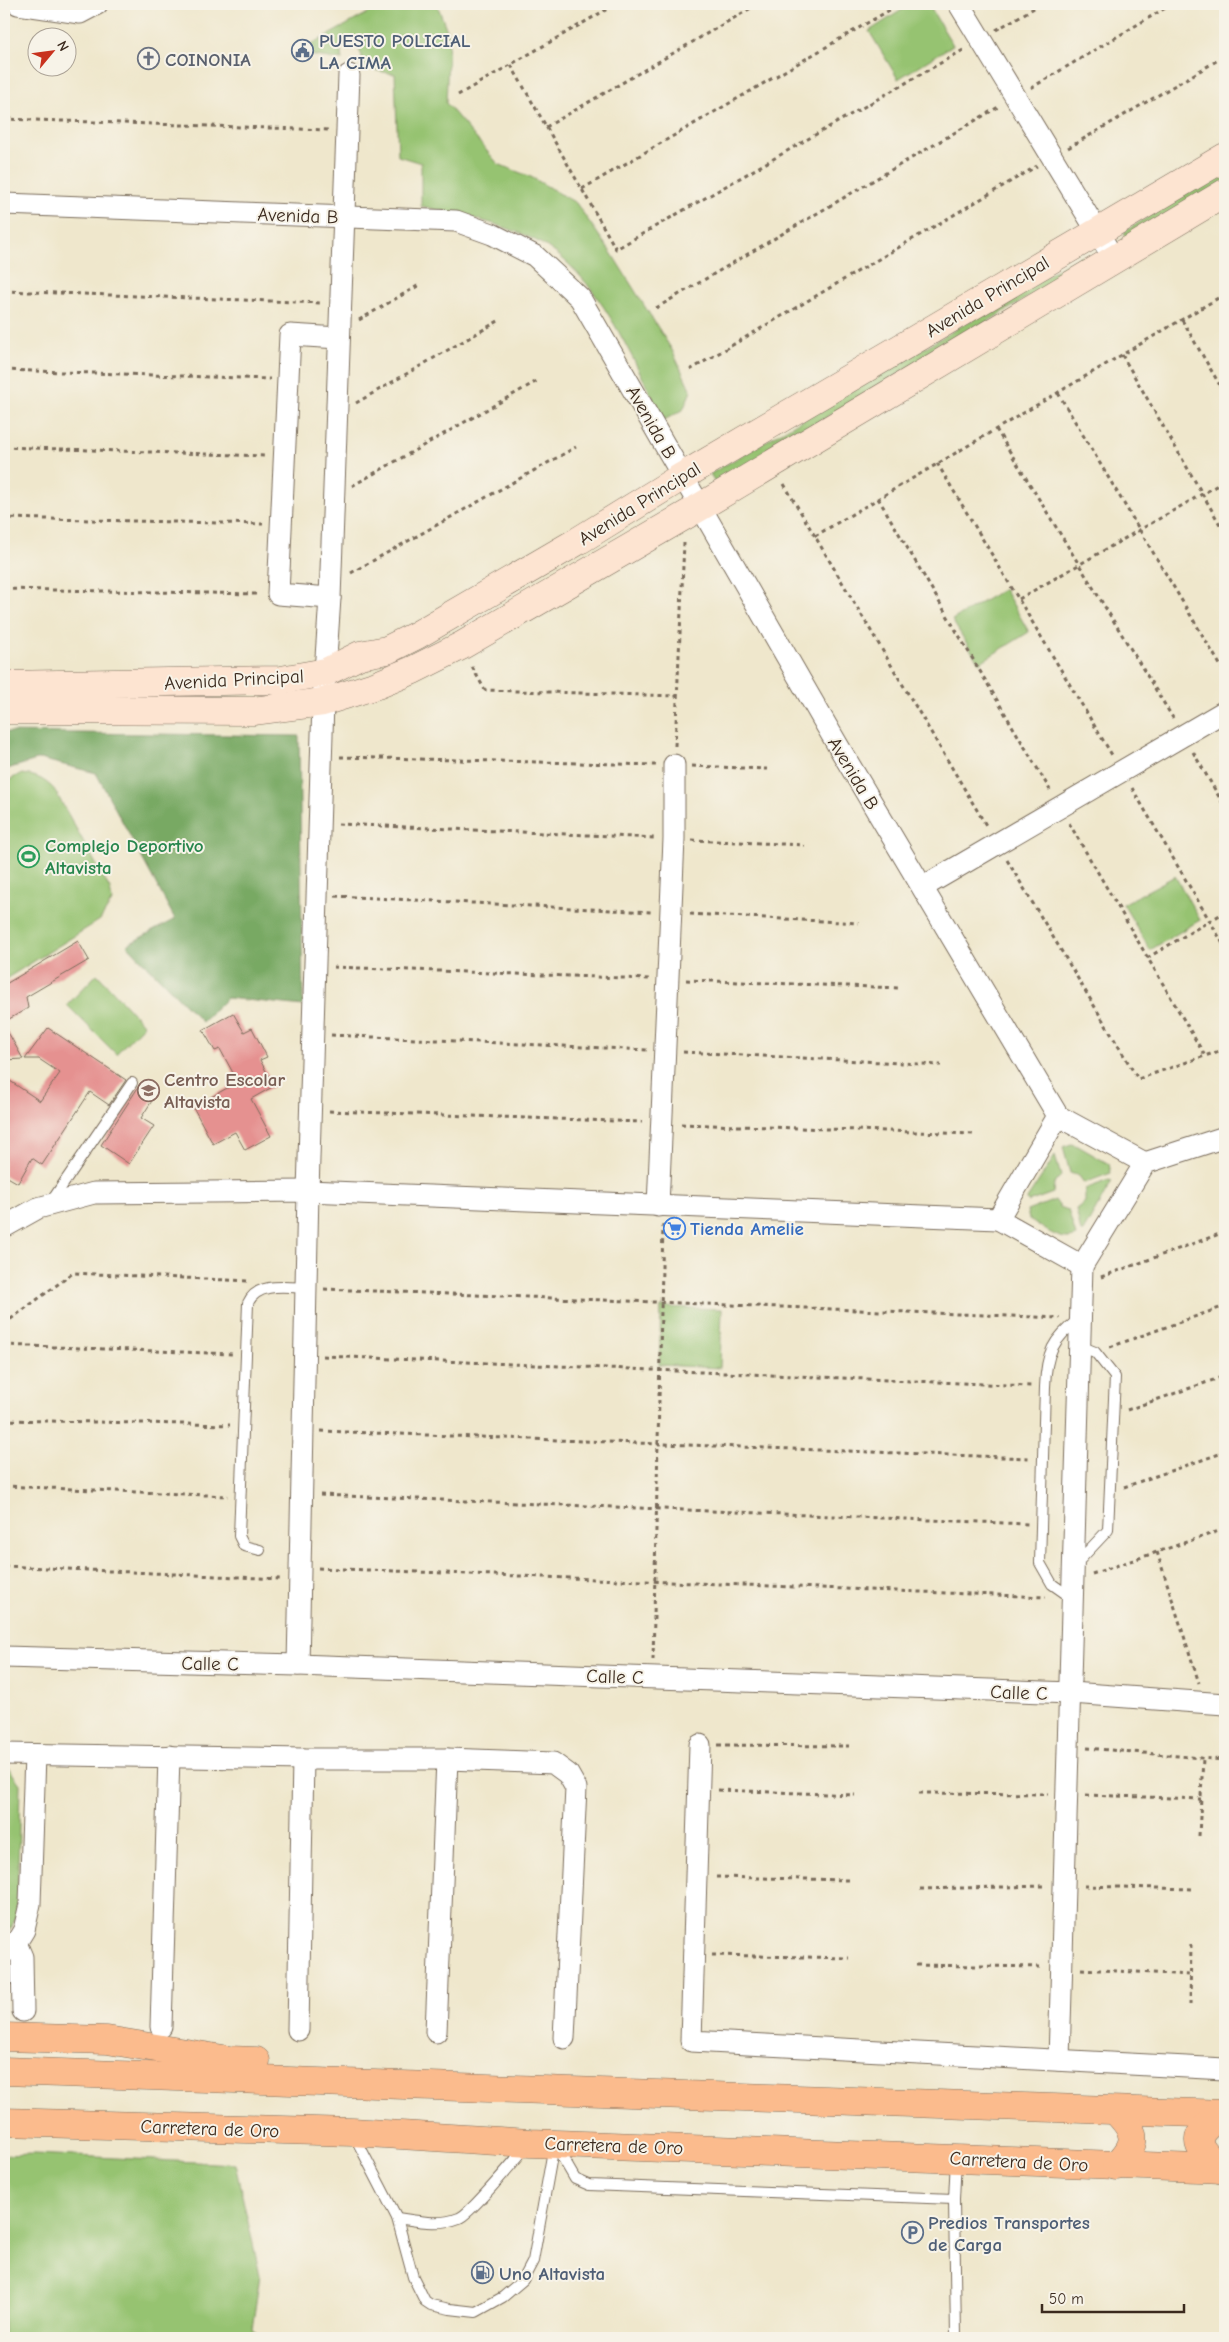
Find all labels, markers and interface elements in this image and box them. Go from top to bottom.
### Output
north arrow [28,28,78,78]
place label: PUESTO POLICIAL LA CIMA [319,30,471,74]
text: N [53,38,73,54]
public building icon: PUESTO POLICIAL LA CIMA [291,39,315,63]
church icon: COINONIA [137,47,161,71]
place label: COINONIA [165,49,251,71]
street label: Avenida B [257,204,339,228]
street label: Avenida Principal [922,251,1053,342]
street label: Avenida B [621,382,681,463]
street label: Avenida Principal [574,458,705,550]
street label: Avenida Principal [164,665,304,695]
street label: Avenida B [823,733,883,814]
place label: Complejo Deportivo Altavista [45,835,204,879]
sports icon: Complejo Deportivo Altavista [17,844,41,868]
place label: Centro Escolar Altavista [164,1069,286,1113]
school or university icon: Centro Escolar Altavista [136,1078,160,1102]
supermarket icon: Tienda Amelie [662,1216,686,1240]
place label: Tienda Amelie [690,1218,804,1240]
street label: Calle C [181,1653,239,1676]
street label: Calle C [586,1665,644,1689]
street label: Calle C [990,1681,1048,1705]
street label: Carretera de Oro [140,2116,280,2142]
street label: Carretera de Oro [544,2133,684,2159]
street label: Carretera de Oro [949,2147,1089,2177]
place label: Predios Transportes de Carga [928,2212,1090,2256]
parking icon: Predios Transportes de Carga [900,2221,924,2245]
fuel station icon: Uno Altavista [471,2261,495,2285]
place label: Uno Altavista [499,2263,605,2285]
scale bar [1042,2282,1184,2314]
text: 50 m [1049,2290,1084,2308]

